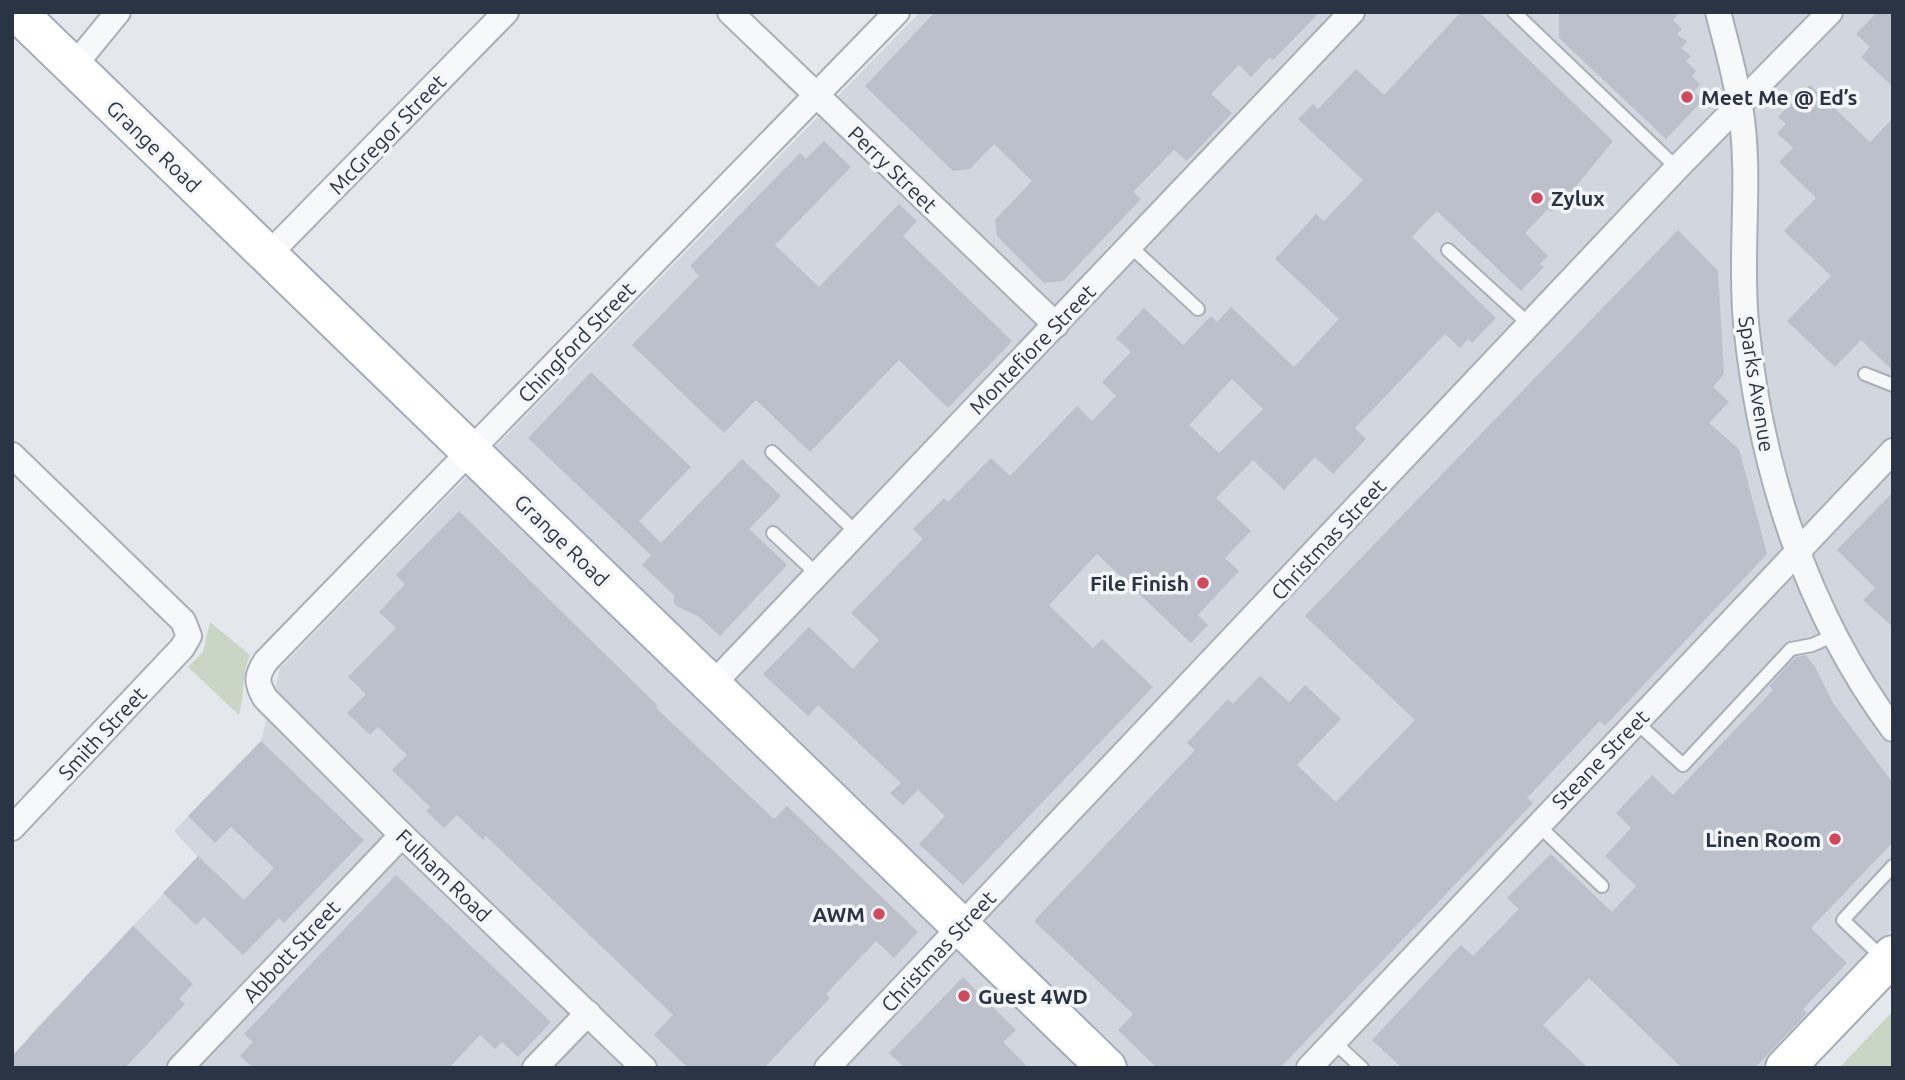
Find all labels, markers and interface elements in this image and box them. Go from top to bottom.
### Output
street label: McGregor Street [324,69,450,199]
place label: Meet Me @ Ed’s [1701,85,1858,109]
marker: Meet Me @ Ed’s [1679,89,1695,105]
street label: Grange Road [102,95,206,197]
street label: Perry Street [844,121,942,217]
place label: Zylux [1551,186,1605,210]
marker: Zylux [1529,190,1545,206]
street label: Chingford Street [513,277,639,407]
street label: Montefiore Street [964,279,1100,419]
street label: Sparks Avenue [1734,314,1780,454]
street label: Christmas Street [1266,473,1390,605]
street label: Grange Road [510,489,614,591]
place label: File Finish [1090,571,1189,595]
marker: File Finish [1195,575,1211,591]
street label: Smith Street [53,682,151,784]
street label: Steane Street [1547,704,1653,814]
street label: Fulham Road [392,824,496,926]
place label: Linen Room [1705,827,1821,851]
marker: Linen Room [1827,831,1843,847]
street label: Christmas Street [876,885,1000,1017]
street label: Abbott Street [238,895,344,1007]
place label: AWM [812,902,865,926]
marker: AWM [871,906,887,922]
place label: Guest 4WD [978,984,1088,1008]
marker: Guest 4WD [956,988,972,1004]

